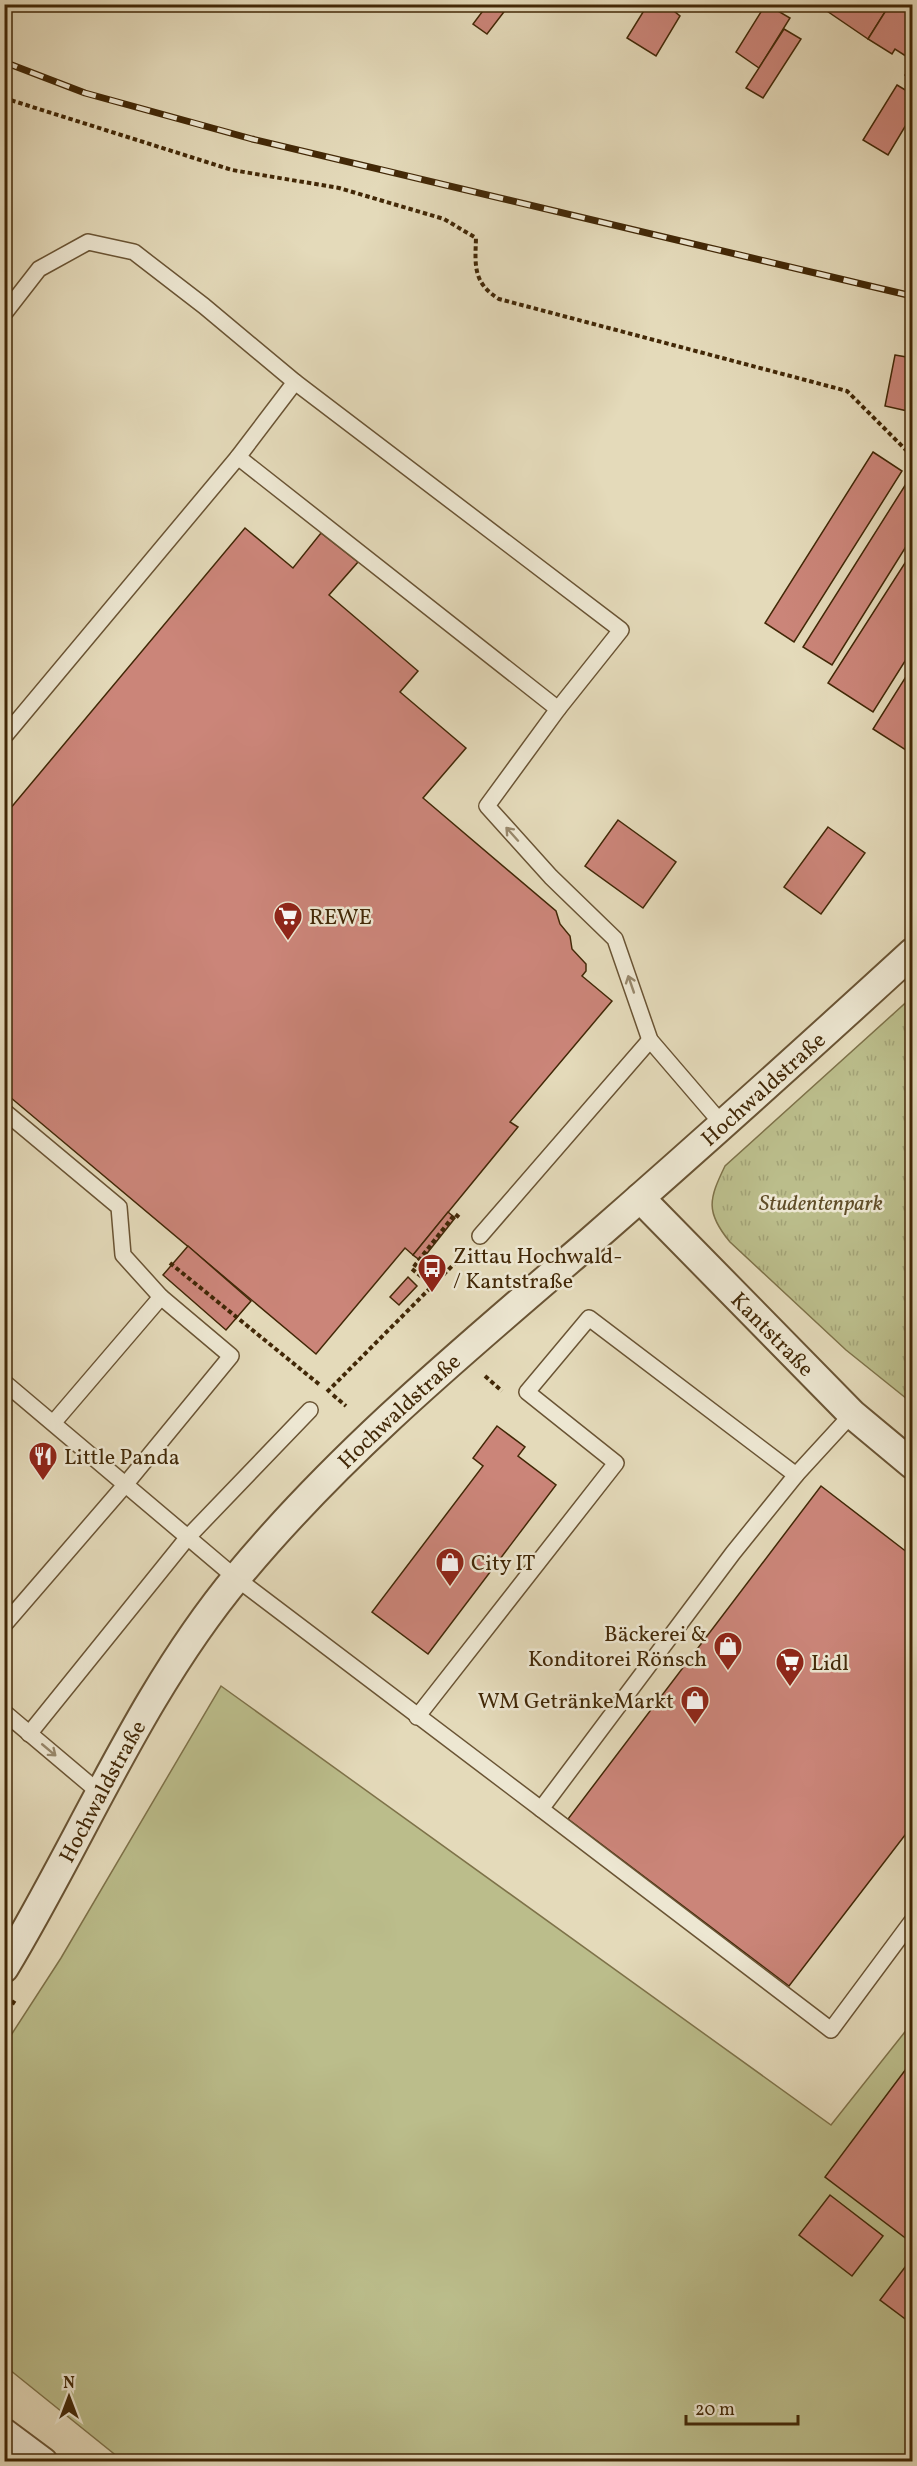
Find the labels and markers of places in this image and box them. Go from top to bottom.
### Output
supermarket icon: REWE [272,900,304,942]
place label: REWE [309,903,372,934]
place label: Zittau Hochwald- / Kantstraße [453,1242,622,1298]
bus stop icon: Zittau Hochwald- / Kantstraße [416,1252,448,1294]
restaurant icon: Little Panda [27,1440,59,1482]
place label: Little Panda [64,1443,180,1474]
shop icon: City IT [434,1546,466,1588]
place label: City IT [471,1549,536,1580]
place label: Bäckerei & Konditorei Rönsch [528,1620,707,1676]
shop icon: Bäckerei & Konditorei Rönsch [712,1630,744,1672]
supermarket icon: Lidl [774,1646,806,1688]
place label: Lidl [811,1649,849,1680]
shop icon: WM GetränkeMarkt [679,1684,711,1726]
place label: WM GetränkeMarkt [478,1687,674,1718]

